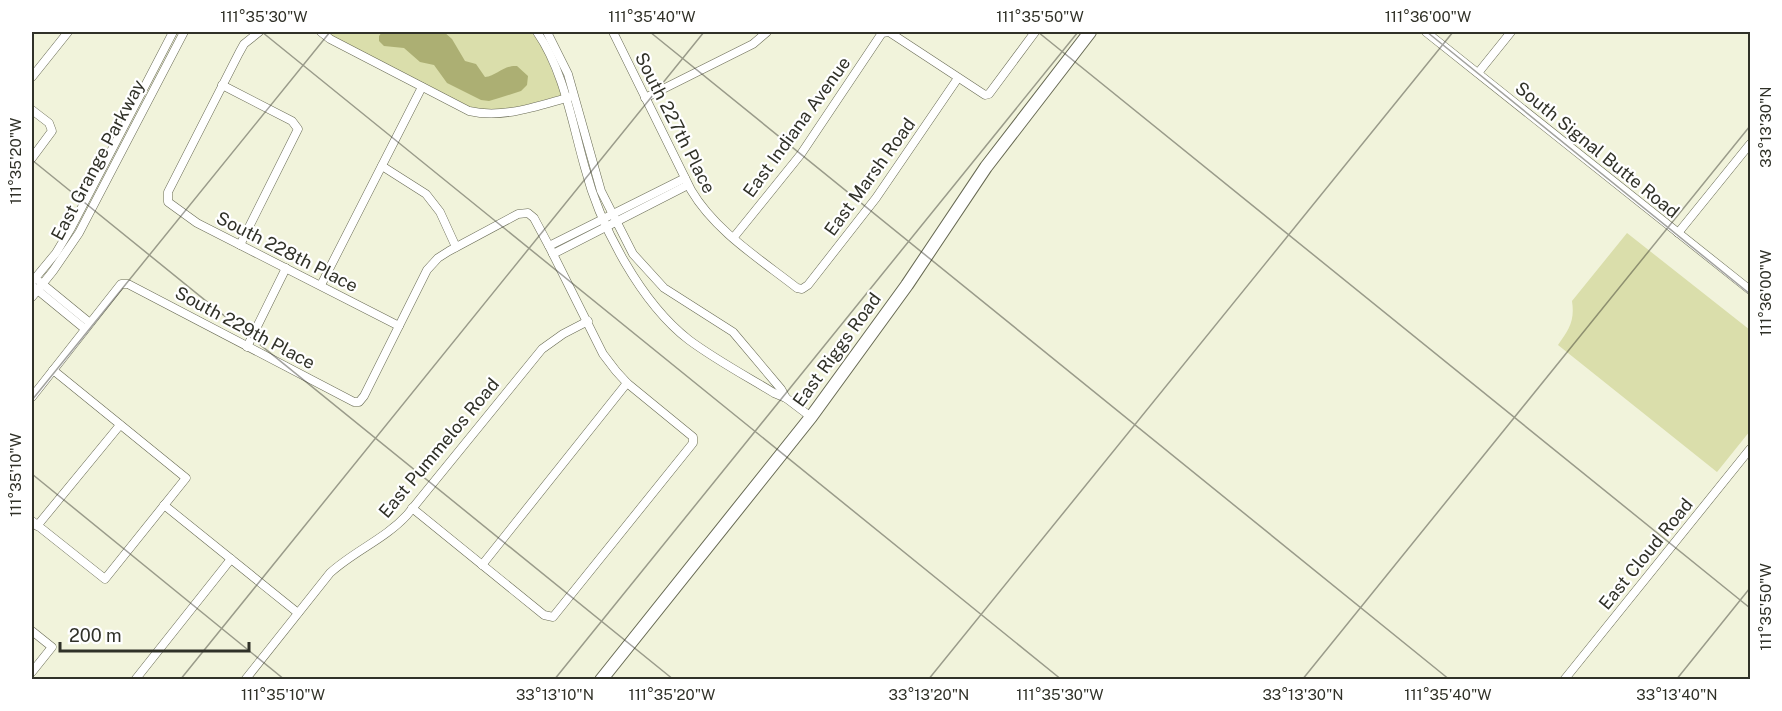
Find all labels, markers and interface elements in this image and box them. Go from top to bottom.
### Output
text: 111°35'30"W [220,8,308,25]
text: 111°35'40"W [608,8,696,25]
text: 111°35'50"W [996,8,1084,25]
text: 111°36'00"W [1385,8,1471,25]
street label: South 227th Place [631,49,720,197]
street label: East Indiana Avenue [739,52,855,201]
street label: East Grange Parkway [46,76,149,244]
street label: South Signal Butte Road [1511,77,1683,222]
text: 33°13'30"N [1757,86,1774,168]
street label: East Marsh Road [820,114,919,240]
text: 111°35'20"W [7,118,24,204]
street label: South 228th Place [213,207,361,296]
text: 111°36'00"W [1757,250,1774,336]
street label: South 229th Place [172,282,319,373]
street label: East Riggs Road [788,289,885,411]
street label: East Pummelos Road [374,374,503,522]
text: 111°35'10"W [7,433,24,517]
street label: East Cloud Road [1594,494,1697,614]
text: 111°35'50"W [1757,563,1774,651]
scale bar [60,615,249,653]
text: 200 m [69,625,122,646]
text: 111°35'10"W [241,686,325,703]
text: 33°13'10"N [516,686,594,703]
text: 111°35'20"W [629,686,715,703]
text: 33°13'20"N [889,686,969,703]
text: 111°35'30"W [1016,686,1104,703]
text: 33°13'30"N [1262,686,1344,703]
text: 111°35'40"W [1404,686,1492,703]
text: 33°13'40"N [1636,686,1718,703]

